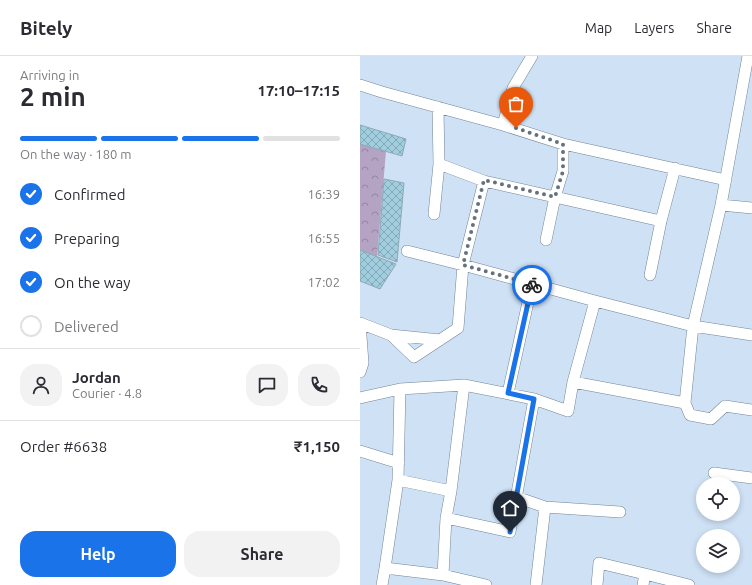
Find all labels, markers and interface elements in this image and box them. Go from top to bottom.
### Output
text: Bitely [20,17,72,39]
text: Map [585,20,612,36]
text: Layers [634,20,674,36]
text: Share [696,20,732,36]
text: Arriving in [20,68,79,82]
text: 2 min [20,82,86,111]
text: 17:10–17:15 [257,82,340,99]
pin [499,87,533,128]
icon: bag [505,93,527,115]
text: On the way · 180 m [20,147,132,161]
icon: check [20,183,42,205]
text: Confirmed [54,186,126,203]
text: 16:39 [307,187,340,201]
icon: check [20,227,42,249]
text: Preparing [54,230,120,247]
text: 16:55 [307,231,340,245]
courier [512,265,552,305]
icon: check [20,271,42,293]
text: On the way [54,274,130,291]
icon: bike [521,274,543,296]
text: 17:02 [307,275,340,289]
text: Delivered [54,318,119,335]
button: person [20,364,62,406]
button: chat [246,364,288,406]
button: phone [298,364,340,406]
text: Jordan [72,369,121,386]
text: Courier · 4.8 [72,386,142,400]
text: Order #6638 [20,438,107,455]
text: ₹1,150 [294,438,340,455]
map controls [696,477,740,573]
button: locate [696,477,740,521]
pin [493,491,527,532]
icon: home [499,497,521,519]
button: layers [696,529,740,573]
button: Help [20,531,176,577]
button: Share [184,531,340,577]

